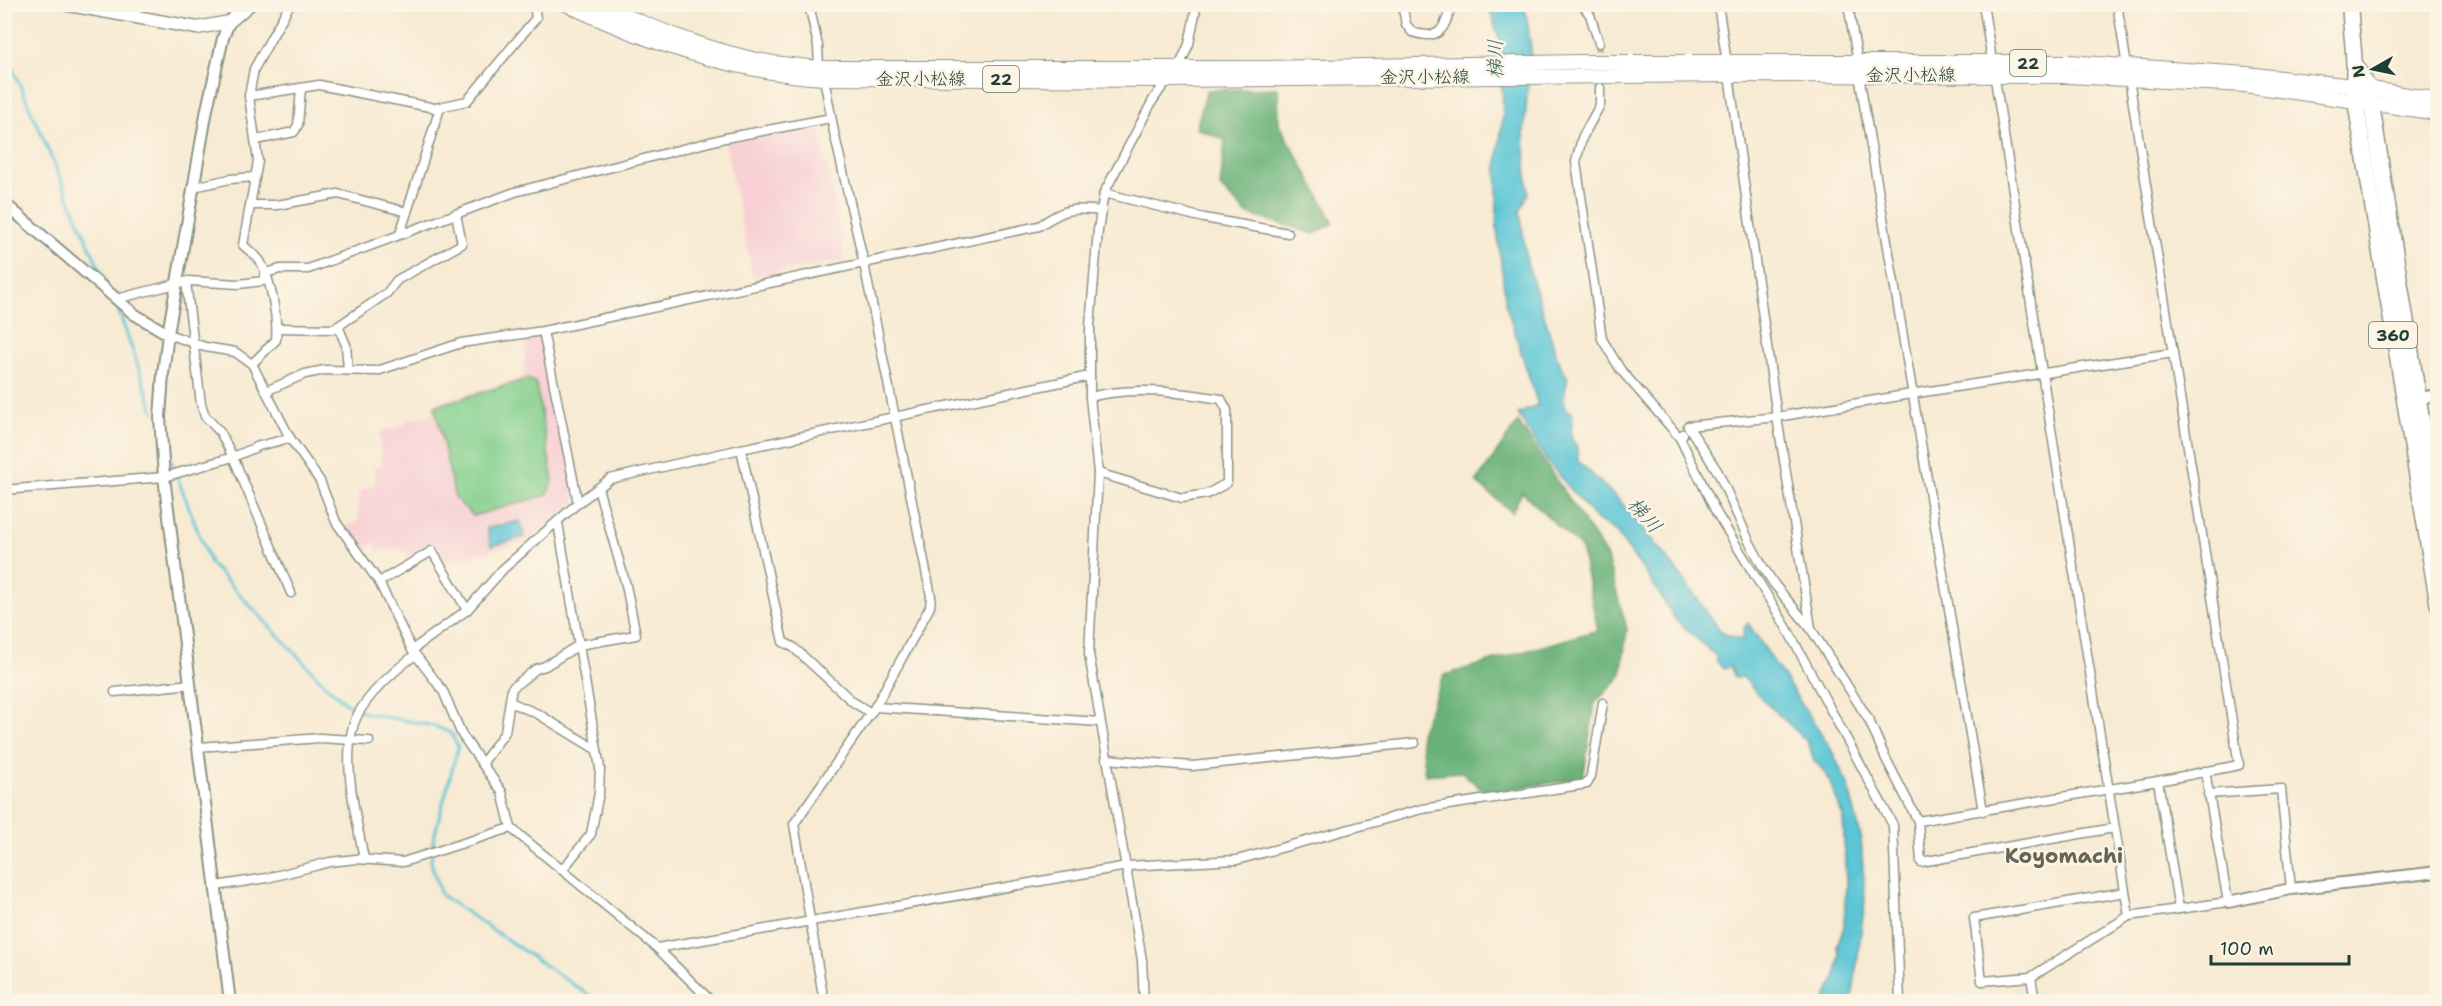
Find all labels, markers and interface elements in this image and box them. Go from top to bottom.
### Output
water label: 梯川 [1482,39,1508,79]
north arrow [2343,39,2403,99]
road number: 22 [2010,50,2046,76]
street label: 金沢小松線 [1866,63,1956,87]
text: N [2347,63,2370,79]
street label: 金沢小松線 [1380,65,1470,89]
road number: 22 [983,66,1019,92]
street label: 金沢小松線 [876,67,966,91]
road number: 360 [2369,322,2417,348]
water label: 梯川 [1622,491,1668,539]
district label: Koyomachi [2005,842,2123,870]
scale bar [2211,928,2349,966]
text: 100 m [2220,937,2274,961]

